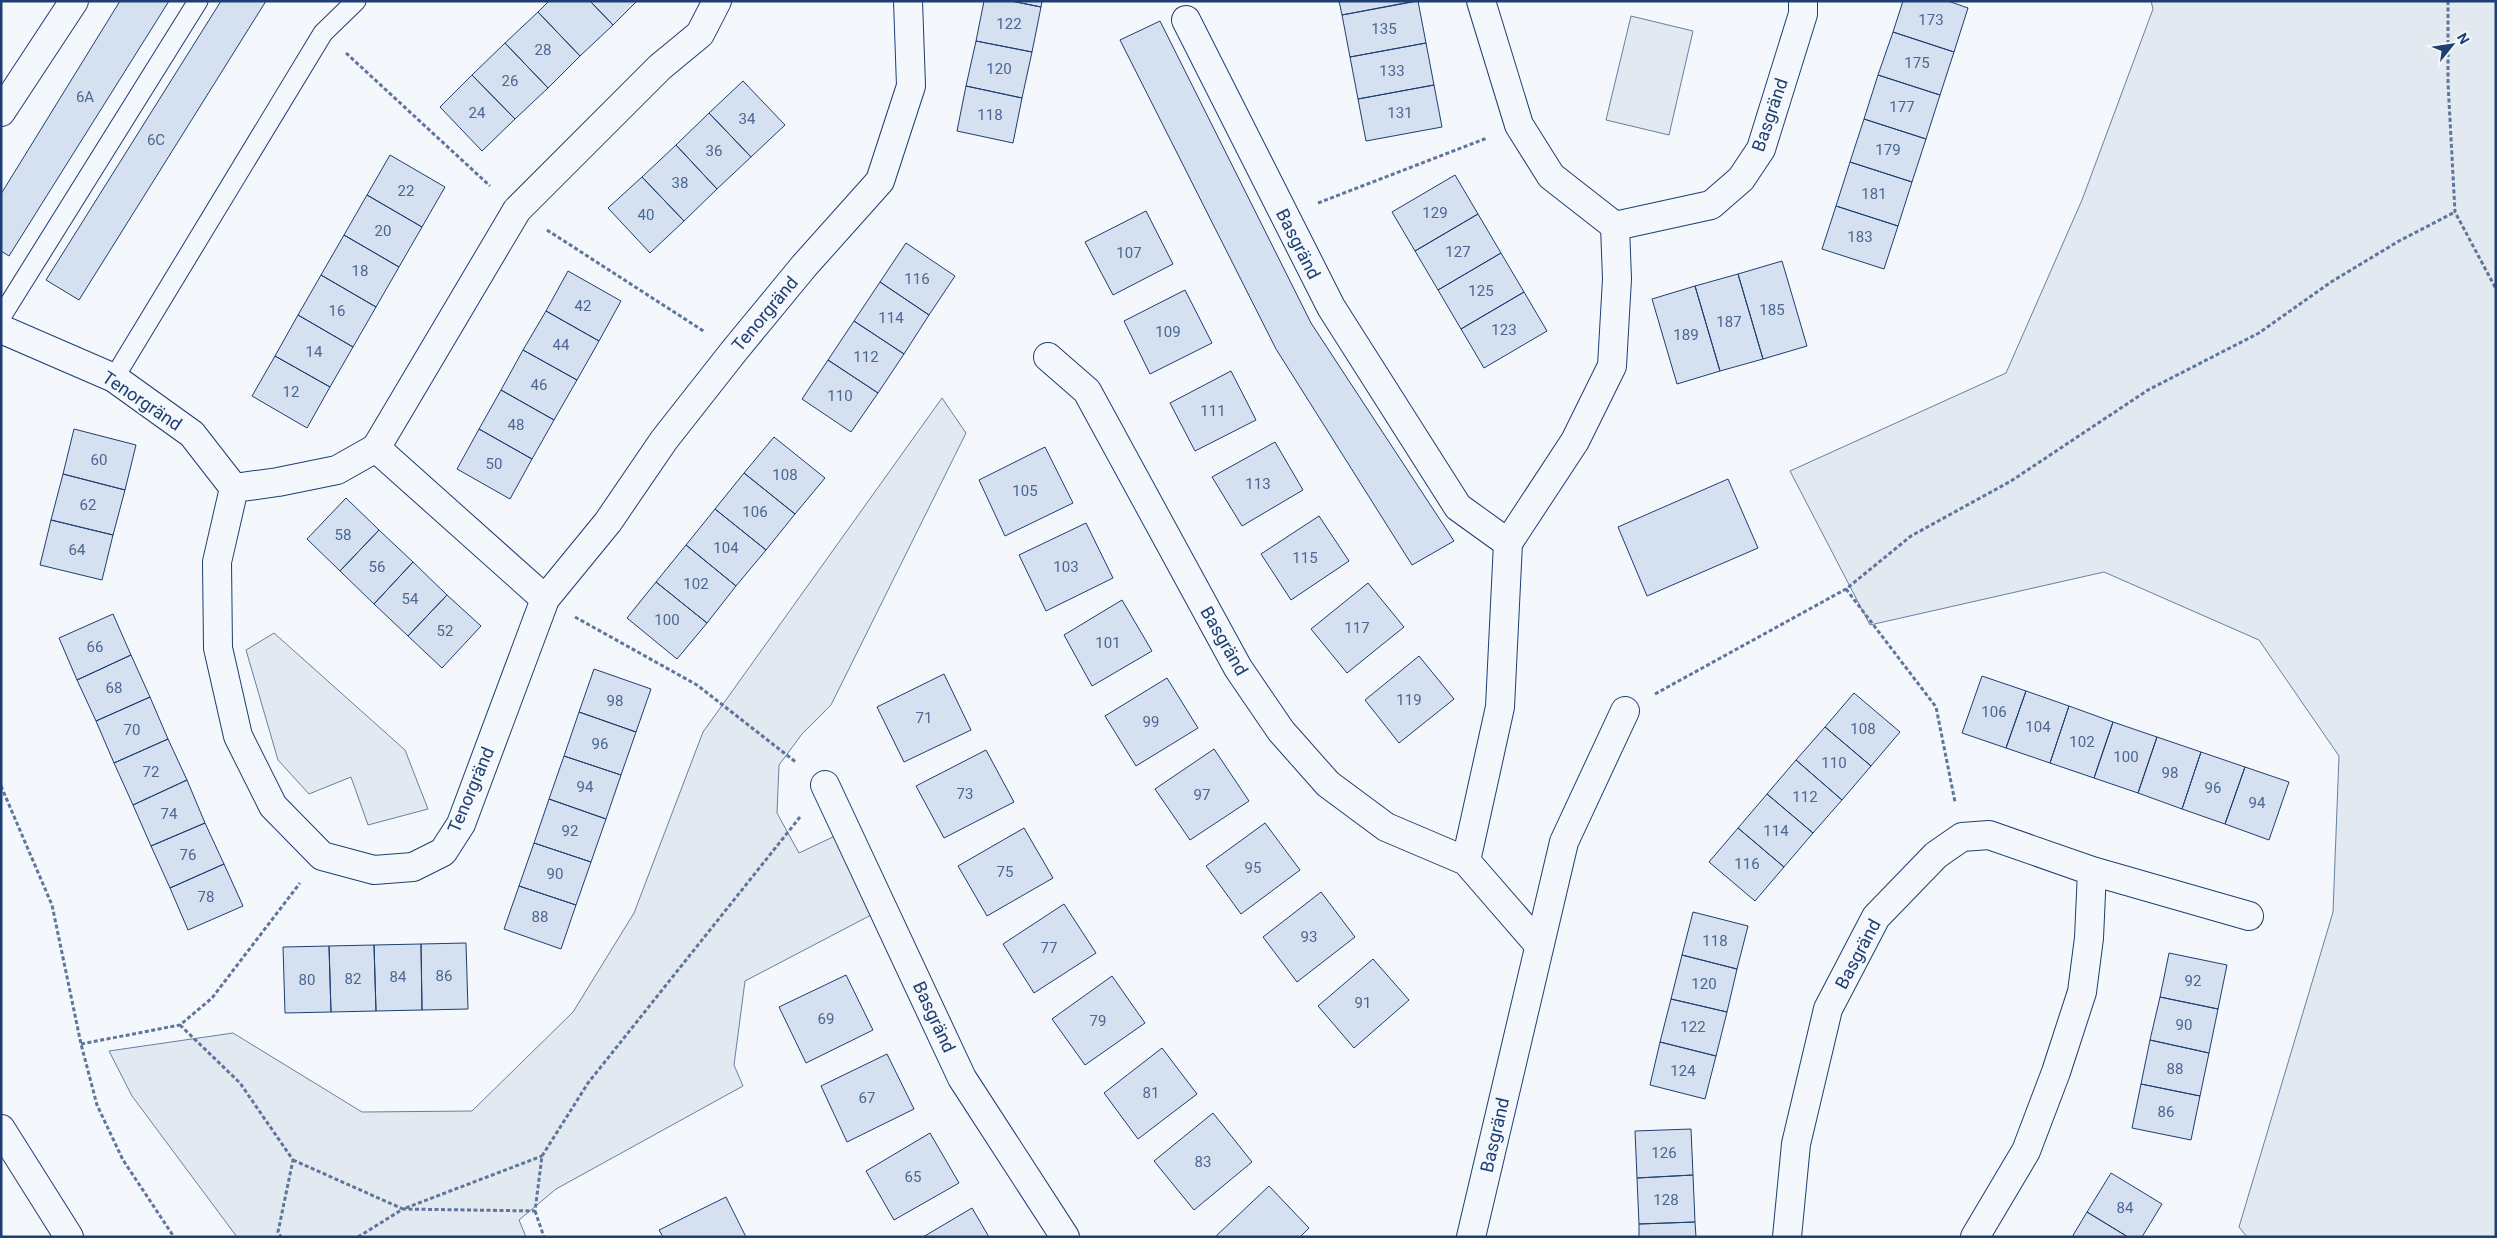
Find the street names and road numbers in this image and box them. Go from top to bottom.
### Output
street label: Basgränd [1747,75,1792,154]
street label: Basgränd [1272,205,1325,282]
street label: Tenorgränd [727,272,802,355]
street label: Tenorgränd [99,366,186,435]
street label: Basgränd [1196,603,1253,679]
street label: Tenorgränd [443,744,498,836]
street label: Basgränd [1830,915,1885,992]
street label: Basgränd [909,978,960,1056]
street label: Basgränd [1476,1095,1513,1174]

